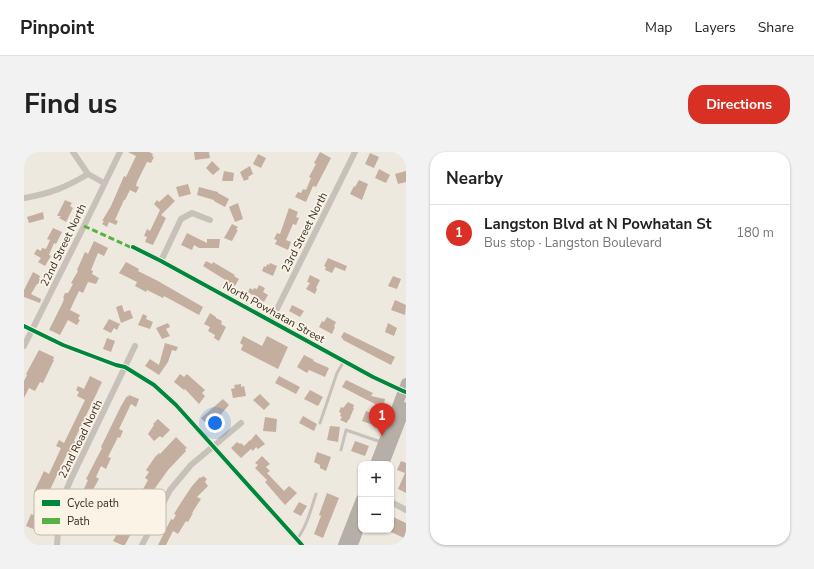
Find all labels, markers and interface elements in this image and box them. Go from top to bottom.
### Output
text: Pinpoint [20,15,94,41]
text: Map [645,18,672,37]
text: Layers [694,18,736,37]
text: Share [758,18,794,37]
text: Find us [24,85,118,123]
button: Directions [688,85,790,124]
text: Nearby [446,167,503,190]
street label: 23rd Street North [278,190,331,275]
street label: 22nd Street North [37,201,90,289]
text: Langston Blvd at N Powhatan St [484,214,711,234]
text: 1 [455,224,463,242]
text: 180 m [736,224,774,242]
text: Bus stop · Langston Boulevard [484,234,662,252]
street label: North Powhatan Street [220,278,327,347]
street label: 22nd Road North [55,397,106,481]
pin: 1 [369,403,395,436]
your location [205,413,225,433]
map controls [358,461,394,533]
button: + [358,461,394,497]
legend [34,489,166,535]
text: Cycle path [67,496,119,511]
button: − [358,497,394,533]
text: Path [67,514,90,529]

